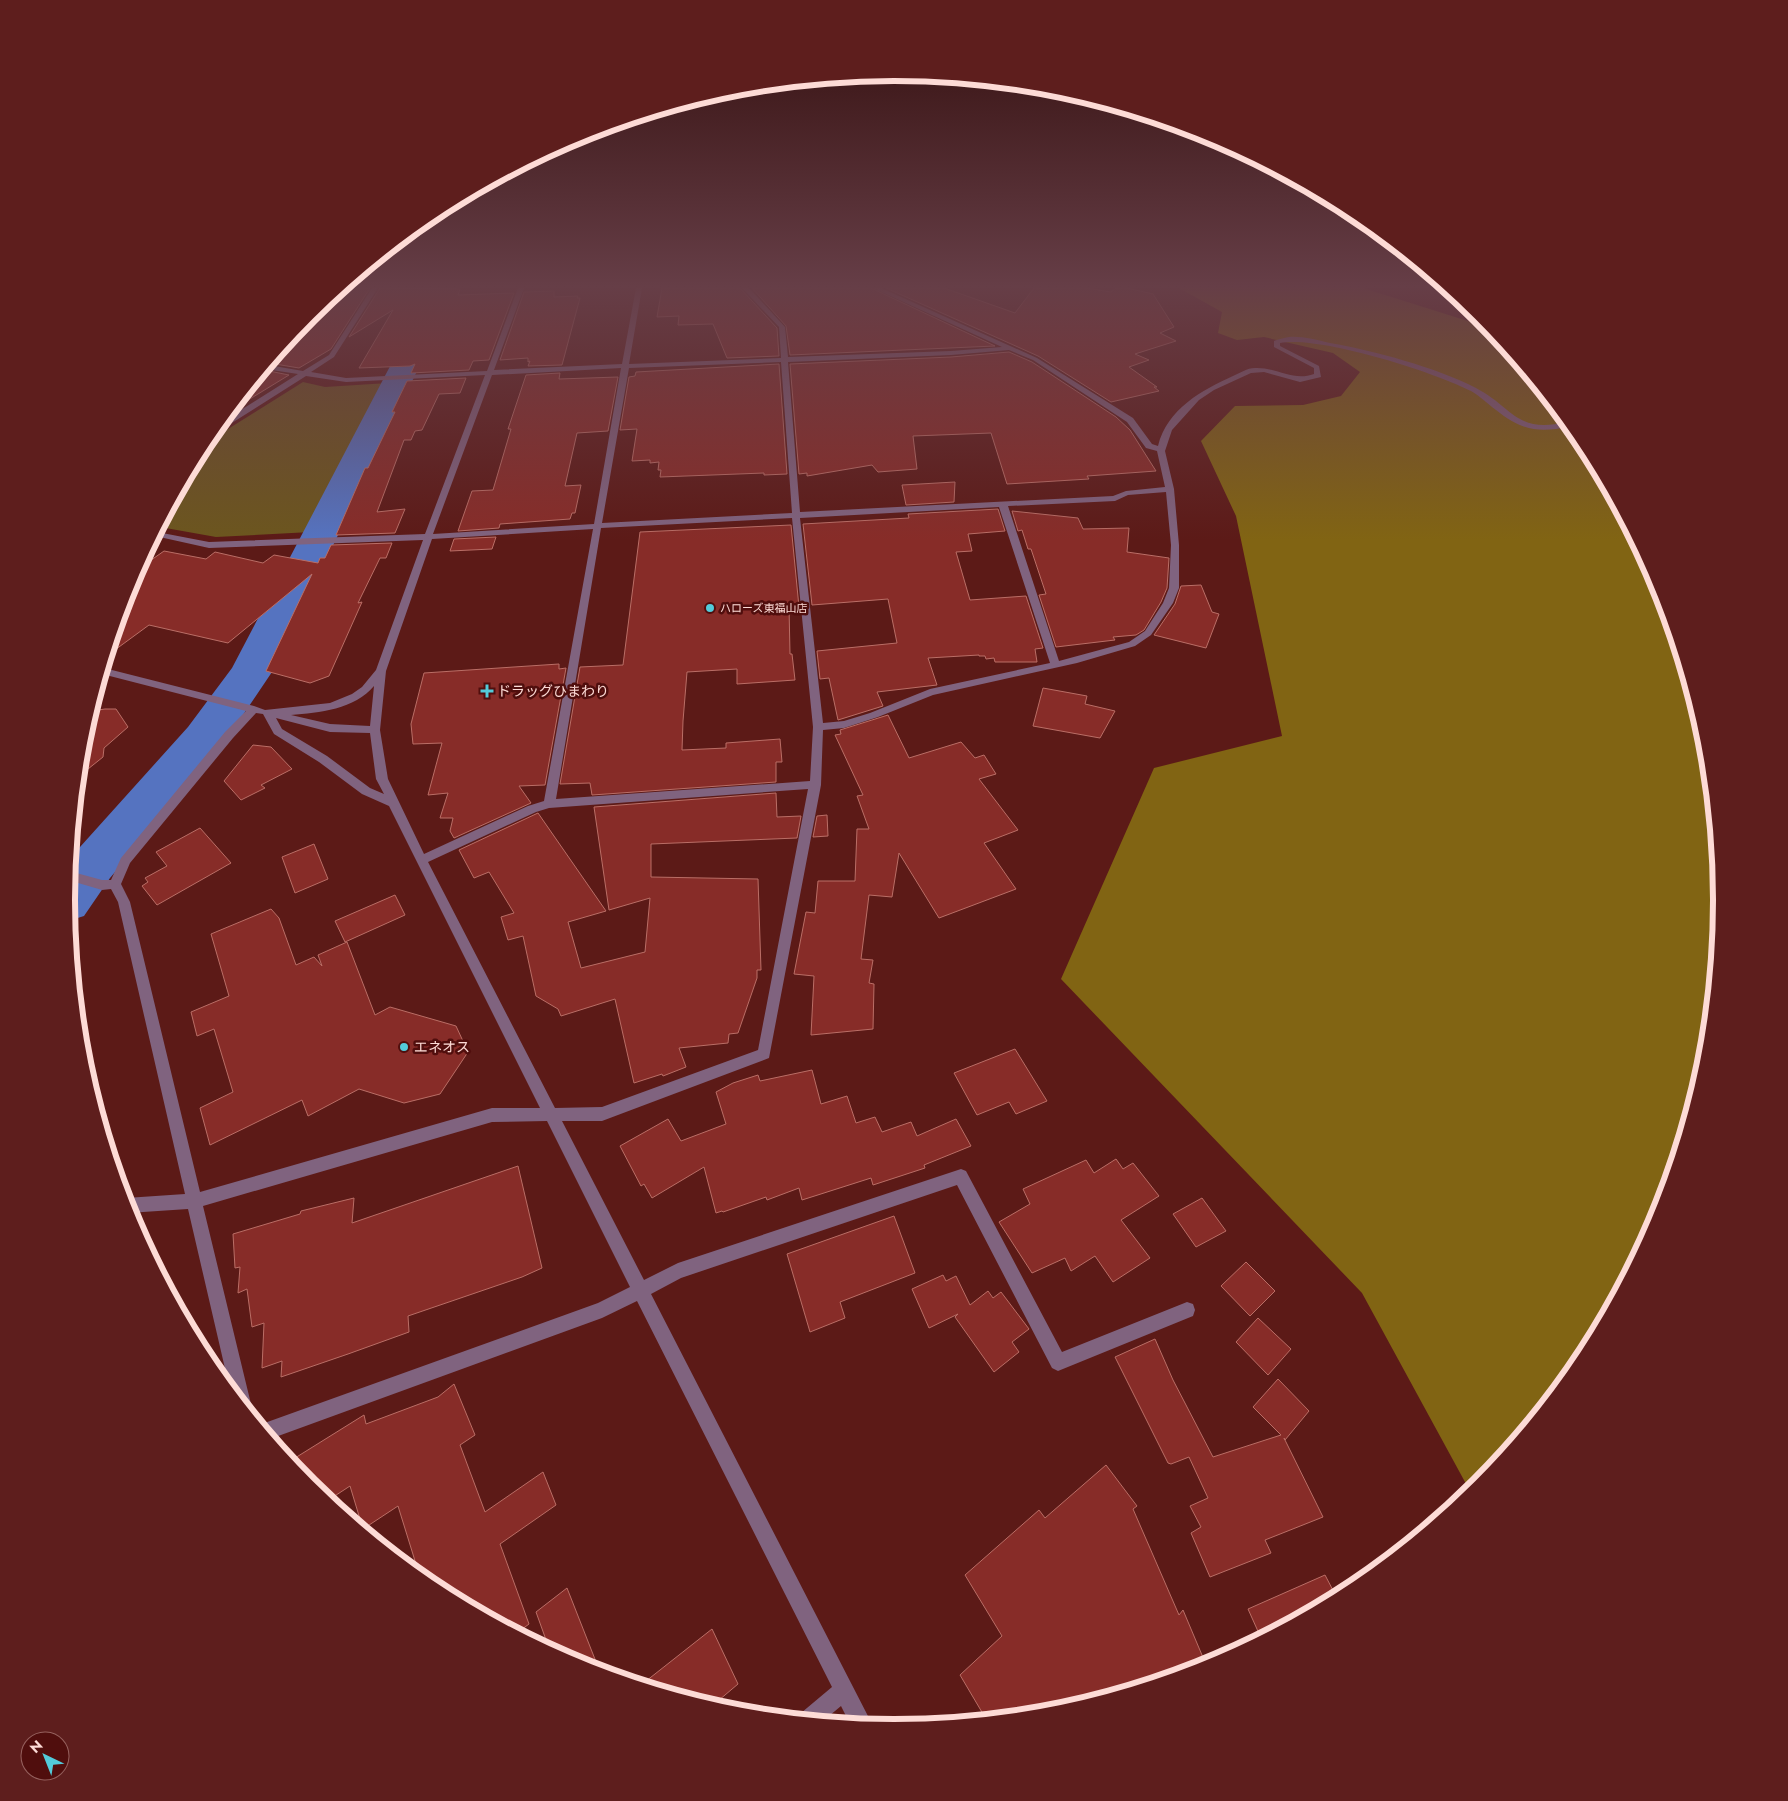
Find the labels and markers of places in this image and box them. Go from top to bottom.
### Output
place label: ハローズ東福山店 [720,600,807,616]
marker: ハローズ東福山店 [704,602,716,614]
place label: ドラッグひまわり [497,681,609,701]
marker: ドラッグひまわり [481,685,493,697]
place label: エネオス [414,1037,470,1057]
marker: エネオス [398,1041,410,1053]

